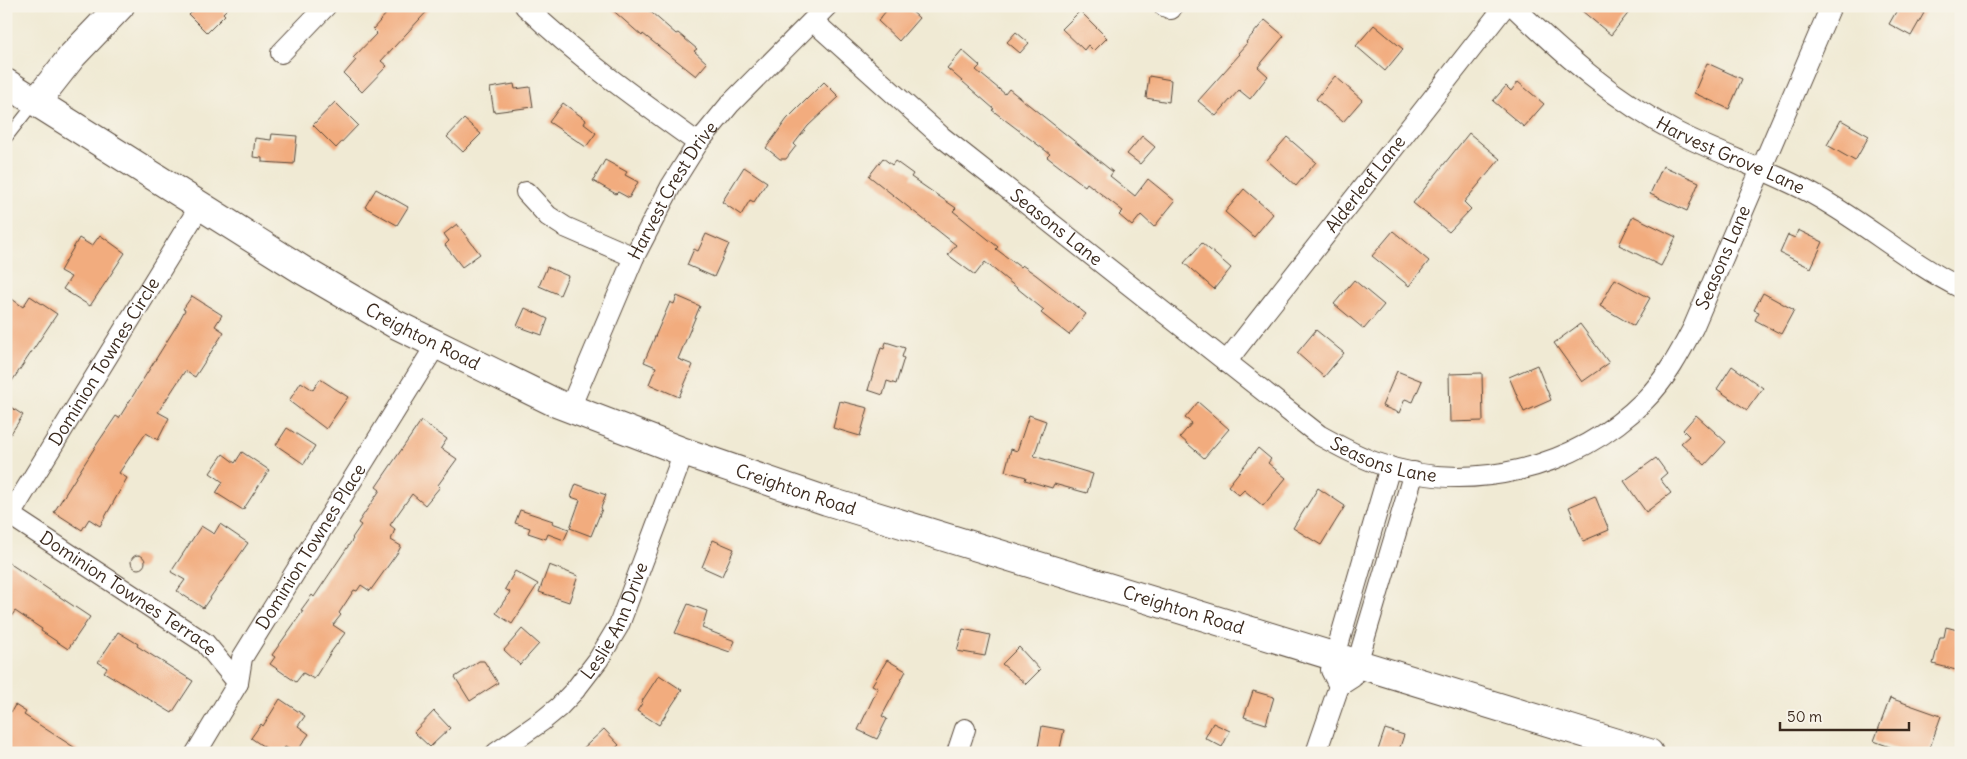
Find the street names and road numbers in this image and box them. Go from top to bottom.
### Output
street label: Harvest Grove Lane [1652,111,1809,199]
street label: Harvest Crest Drive [623,116,722,263]
street label: Alderleaf Lane [1320,130,1410,237]
street label: Seasons Lane [1006,183,1107,270]
street label: Seasons Lane [1690,202,1755,313]
street label: Dominion Townes Circle [43,273,164,450]
street label: Creighton Road [361,297,484,375]
street label: Seasons Lane [1326,431,1438,487]
street label: Creighton Road [733,458,859,520]
street label: Dominion Townes Place [251,459,371,634]
street label: Dominion Townes Terrace [36,526,222,660]
street label: Leslie Ann Drive [575,559,653,684]
street label: Creighton Road [1120,580,1247,639]

